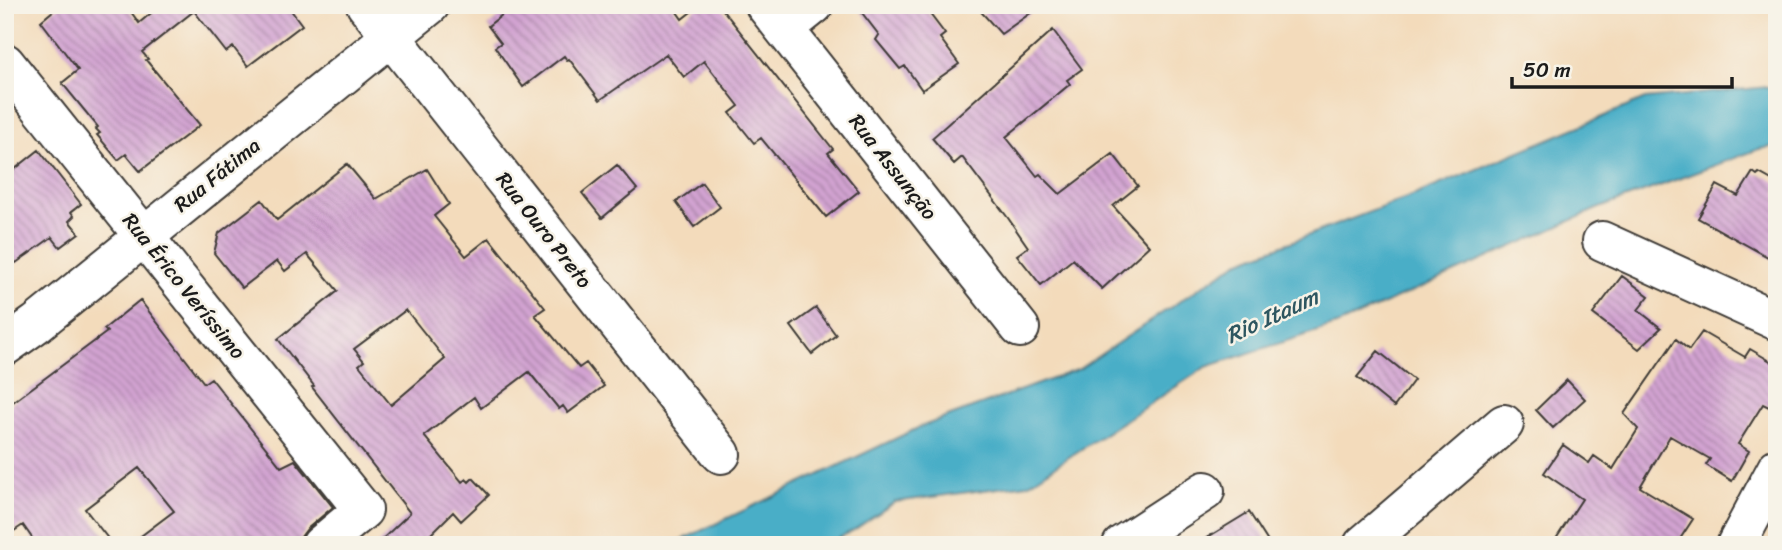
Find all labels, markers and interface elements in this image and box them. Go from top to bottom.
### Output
scale bar [1512,46,1733,90]
text: 50 m [1523,51,1571,89]
street label: Rua Assunção [839,105,947,229]
street label: Rua Fátima [165,127,270,222]
street label: Rua Ouro Preto [486,163,602,297]
street label: Rua Érico Veríssimo [112,204,256,368]
water label: Rio Itaum [1219,276,1327,355]

